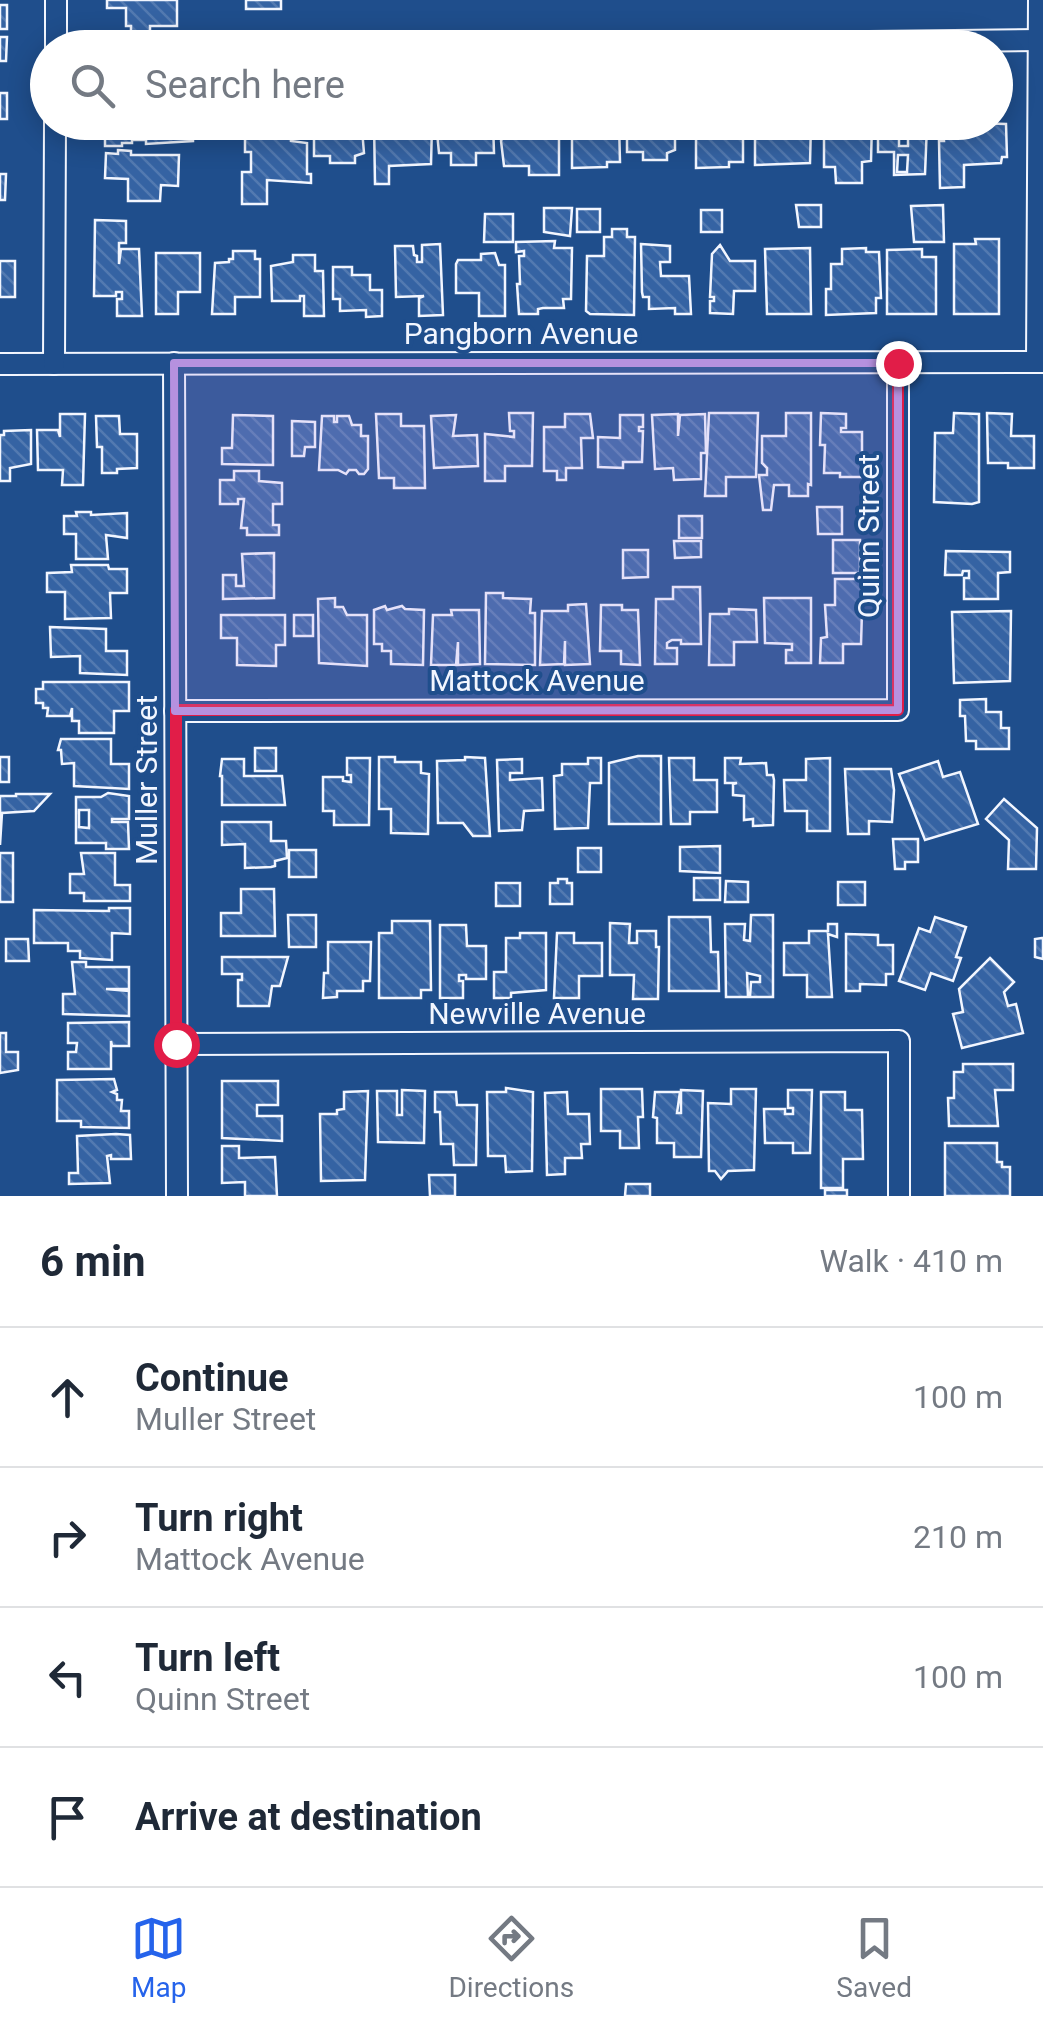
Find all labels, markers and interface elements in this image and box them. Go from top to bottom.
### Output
search box [30,30,1013,140]
icon: search [65,58,120,113]
text: Search here [145,63,345,107]
street label: Pangborn Avenue [404,316,638,351]
route end [876,341,922,387]
street label: Quinn Street [851,454,886,618]
street label: Mattock Avenue [429,663,645,698]
street label: Muller Street [129,695,164,865]
street label: Newville Avenue [428,996,646,1031]
route start [154,1022,200,1068]
text: 6 min [40,1237,146,1286]
text: Walk · 410 m [820,1242,1003,1280]
text: Continue [135,1356,289,1400]
icon: ahead [40,1370,95,1425]
text: 100 m [913,1378,1003,1416]
text: Muller Street [135,1400,316,1438]
text: Turn right [135,1496,303,1540]
icon: right [40,1510,95,1565]
text: 210 m [913,1518,1003,1556]
text: Mattock Avenue [135,1540,365,1578]
text: Turn left [135,1636,280,1680]
icon: left [40,1650,95,1705]
text: 100 m [913,1658,1003,1696]
text: Quinn Street [135,1680,310,1718]
icon: arrive [40,1790,95,1845]
text: Arrive at destination [135,1795,482,1839]
tab: Map [131,1911,186,2004]
tab: Directions [448,1911,574,2004]
tab: Saved [836,1911,912,2004]

